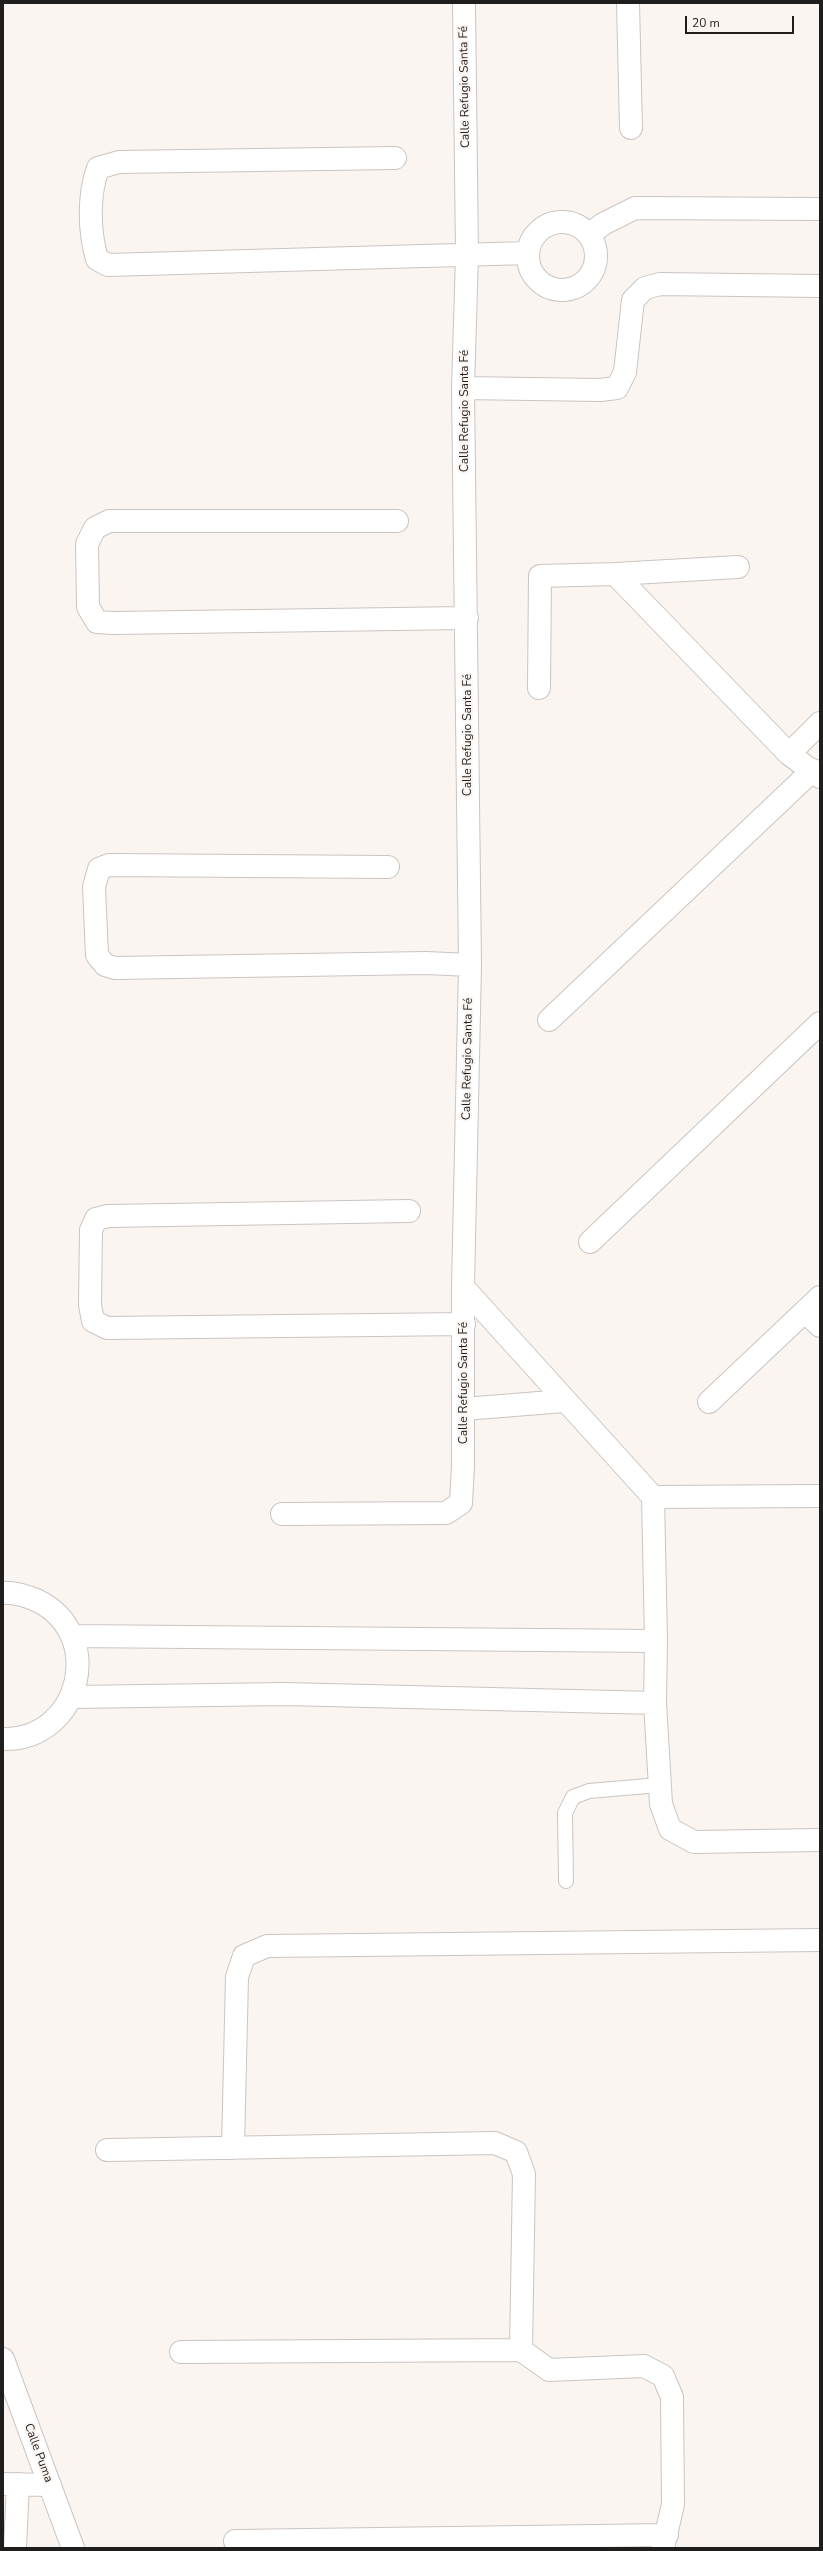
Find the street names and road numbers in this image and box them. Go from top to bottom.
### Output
street label: Calle Refugio Santa Fé [457,26,473,148]
street label: Calle Refugio Santa Fé [458,350,472,472]
street label: Calle Refugio Santa Fé [461,674,475,796]
street label: Calle Refugio Santa Fé [460,998,476,1120]
street label: Calle Refugio Santa Fé [457,1322,471,1444]
street label: Calle Puma [21,2422,55,2484]

